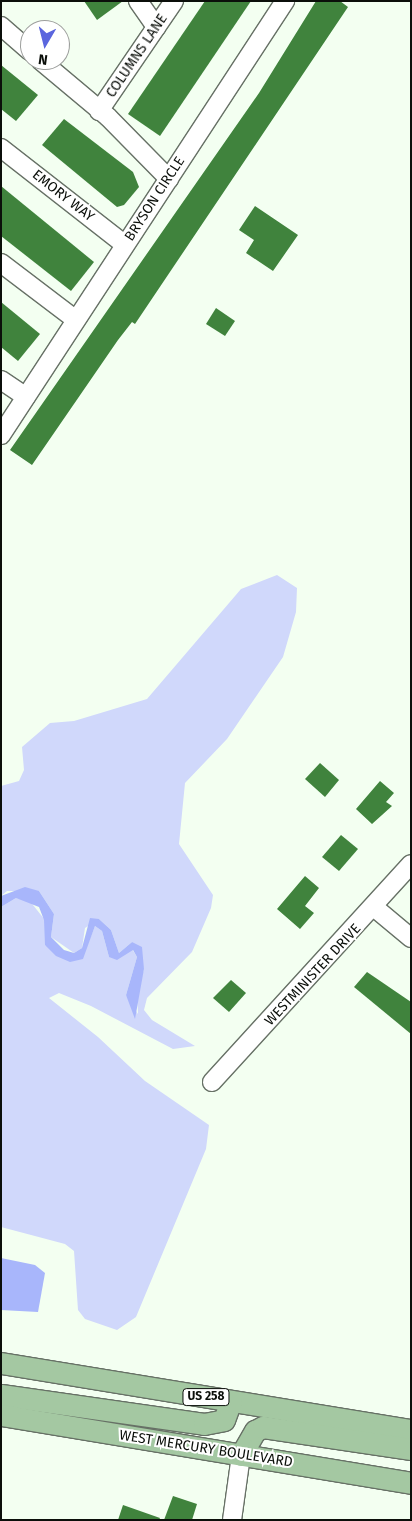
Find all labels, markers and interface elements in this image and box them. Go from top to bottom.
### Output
street label: COLUMNS LANE [103,11,171,101]
north arrow [20,20,70,70]
text: N [37,50,49,68]
street label: BRYSON CIRCLE [121,154,189,244]
street label: EMORY WAY [29,167,97,225]
street label: WESTMINISTER DRIVE [261,921,365,1029]
road number: US 258 [182,1388,230,1406]
street label: WEST MERCURY BOULEVARD [118,1427,294,1471]

